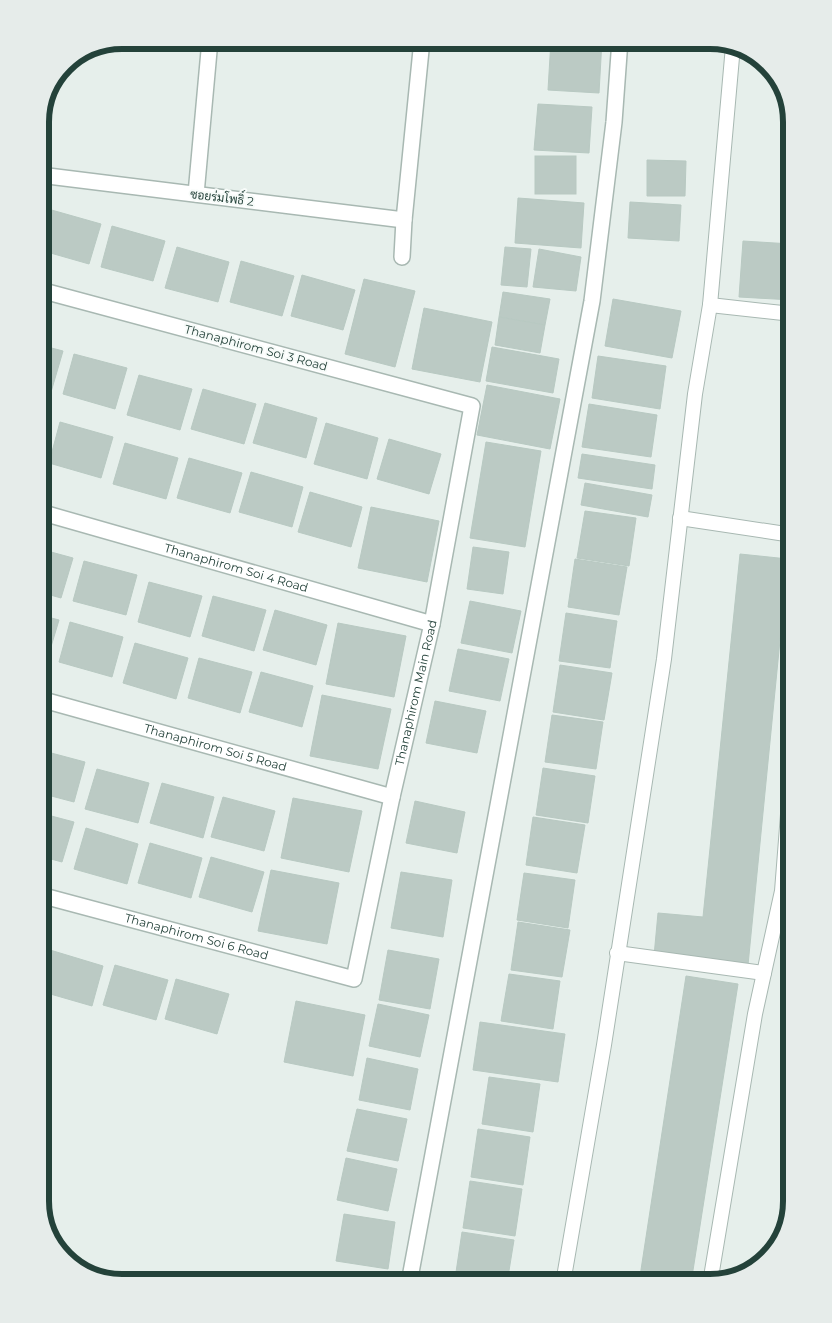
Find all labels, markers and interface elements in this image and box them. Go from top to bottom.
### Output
street label: ซอยร่มโพธิ์ 2 [189,183,255,209]
street label: Thanaphirom Soi 3 Road [183,321,329,374]
street label: Thanaphirom Soi 4 Road [163,540,310,595]
street label: Thanaphirom Main Road [391,618,440,767]
street label: Thanaphirom Soi 5 Road [142,720,289,774]
street label: Thanaphirom Soi 6 Road [123,910,270,963]

